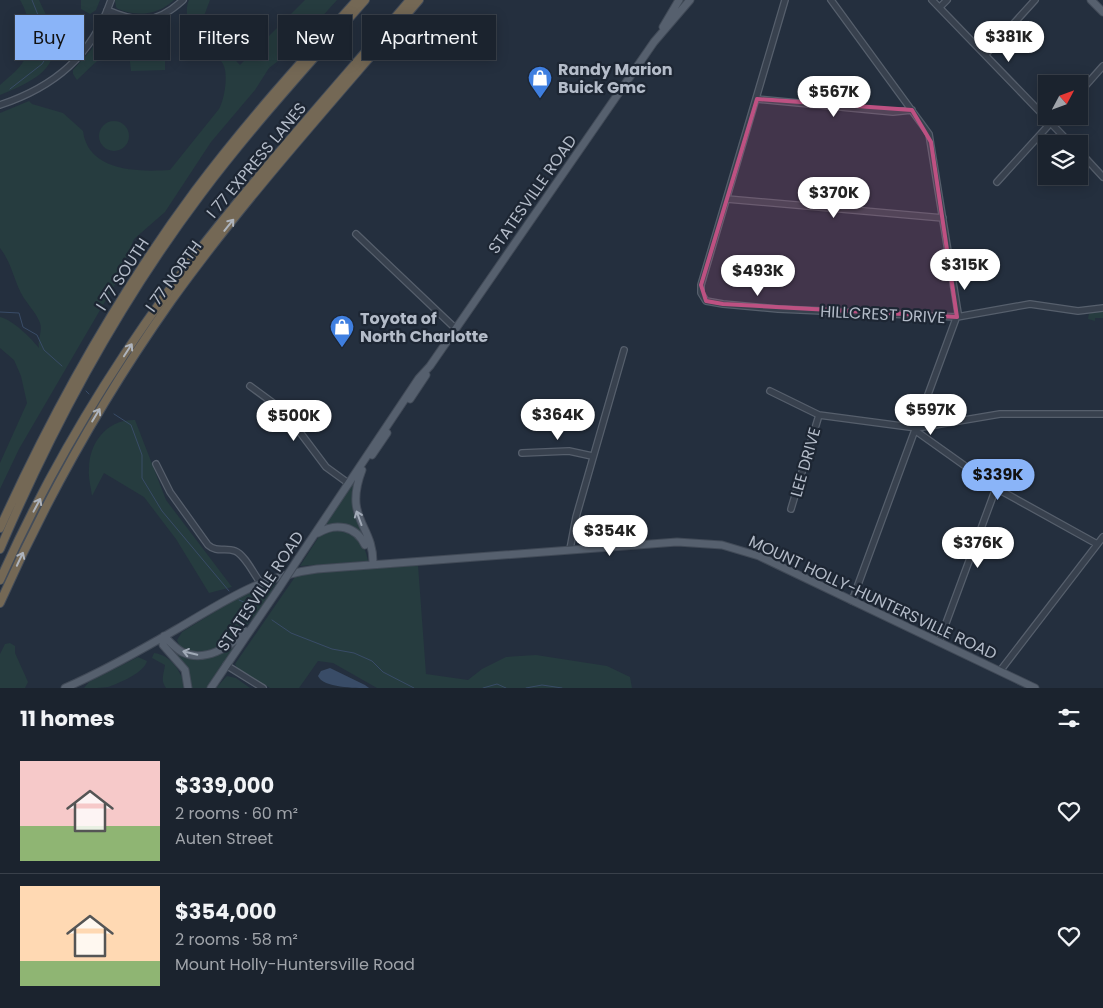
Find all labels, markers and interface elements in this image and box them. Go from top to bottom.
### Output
chip: Buy [15,15,84,60]
chip: Rent [94,15,170,60]
chip: Filters [180,15,268,60]
chip: New [278,15,352,60]
chip: Apartment [362,15,496,60]
pin: $381K [974,20,1044,63]
text: $381K [985,25,1033,48]
place label: Randy Marion Buick Gmc [558,58,673,99]
shop icon: Randy Marion Buick Gmc [527,65,553,99]
north arrow [1038,75,1088,125]
map controls [1038,75,1088,185]
pin: $567K [799,76,869,118]
text: $567K [809,80,859,103]
street label: I 77 EXPRESS LANES [201,97,312,223]
street label: STATESVILLE ROAD [483,130,582,258]
button: layers [1038,135,1088,185]
pin: $370K [799,176,869,219]
text: $370K [809,181,859,204]
one-way arrow [224,218,235,231]
street label: I 77 SOUTH [90,233,155,315]
street label: I 77 NORTH [140,236,207,317]
pin: $315K [930,248,1000,291]
text: $315K [941,253,989,276]
pin: $493K [723,254,793,297]
text: $493K [732,259,784,282]
street label: HILLCREST DRIVE [820,300,946,329]
place label: Toyota of North Charlotte [360,307,488,348]
shop icon: Toyota of North Charlotte [329,314,355,348]
one-way arrow [123,343,133,357]
pin: $597K [896,394,966,436]
pin: $364K [523,398,593,441]
text: $597K [906,398,956,421]
pin: $500K [259,400,329,442]
text: $364K [532,403,584,426]
text: $500K [268,404,320,427]
one-way arrow [92,409,102,423]
street label: LEE DRIVE [785,425,826,500]
pin: $339K [963,458,1033,501]
text: $339K [973,463,1023,486]
one-way arrow [33,498,42,513]
one-way arrow [354,511,363,526]
pin: $354K [575,514,645,557]
text: $354K [584,519,636,542]
pin: $376K [943,526,1013,569]
street label: STATESVILLE ROAD [212,527,309,656]
street label: MOUNT HOLLY-HUNTERSVILLE ROAD [745,530,1001,665]
text: $376K [953,531,1003,554]
one-way arrow [16,552,25,567]
one-way arrow [182,648,198,658]
text: 11 homes [20,704,115,733]
icon: filters [1055,704,1083,732]
text: $339,000 [175,771,274,800]
icon: home [60,781,120,841]
icon: heart [1055,797,1083,825]
text: 2 rooms · 60 m² [175,802,298,825]
text: Auten Street [175,827,273,850]
text: $354,000 [175,897,277,926]
icon: home [60,906,120,966]
icon: heart [1055,922,1083,950]
text: 2 rooms · 58 m² [175,928,298,951]
text: Mount Holly-Huntersville Road [175,953,415,976]

